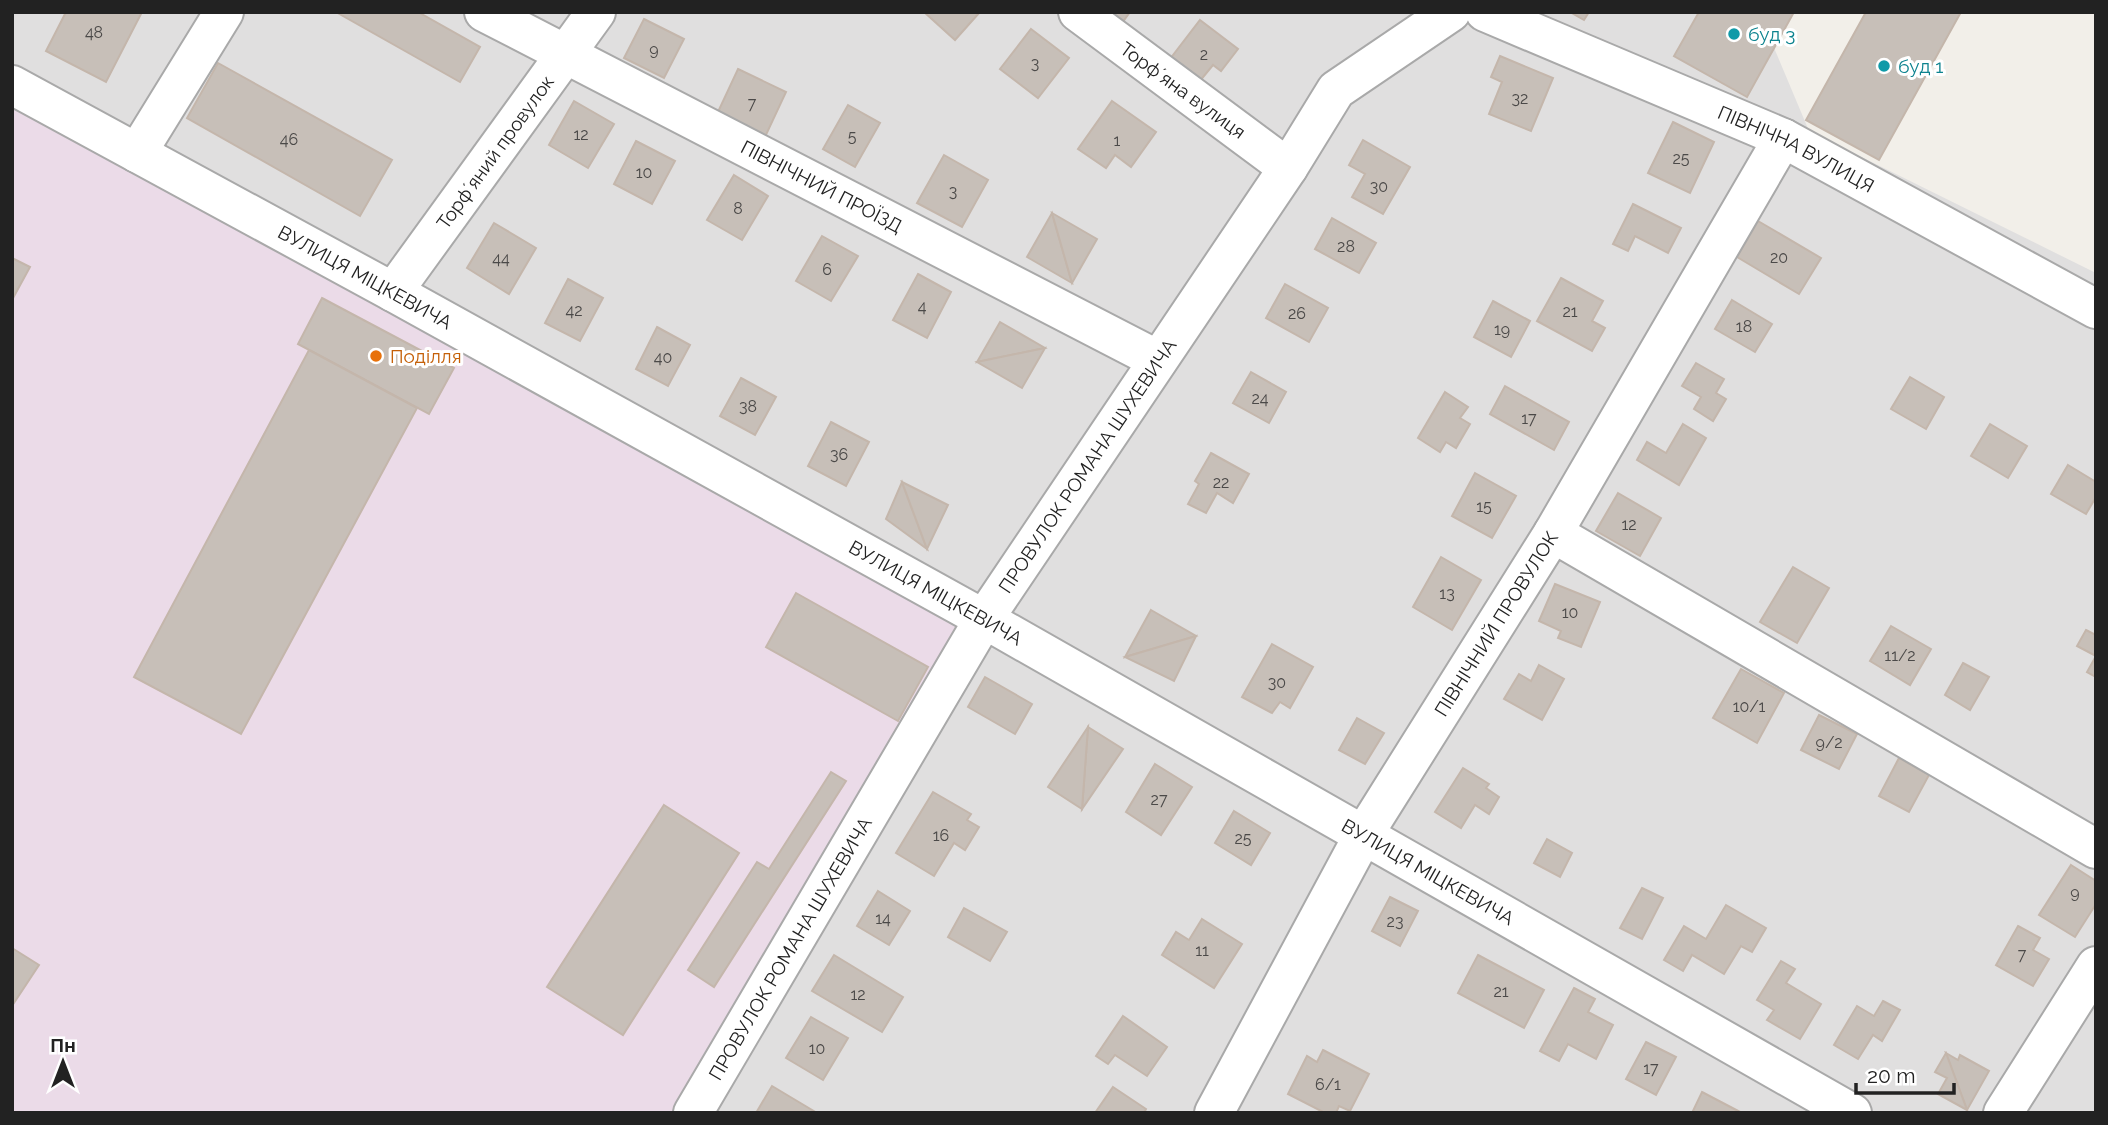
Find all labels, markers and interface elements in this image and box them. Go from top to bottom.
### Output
house number: 48 [85,23,103,42]
place label: буд 3 [1748,23,1796,45]
marker: буд 3 [1726,26,1742,42]
street label: Торфʼяна вулиця [1116,37,1250,143]
house number: 9 [649,40,659,59]
house number: 2 [1200,45,1208,64]
house number: 3 [1031,54,1039,73]
place label: буд 1 [1898,55,1944,77]
marker: буд 1 [1876,58,1892,74]
street label: Торфʼяний провулок [432,71,558,233]
house number: 32 [1512,89,1528,108]
house number: 7 [748,94,757,113]
street label: ПІВНІЧНА ВУЛИЦЯ [1715,101,1878,197]
house number: 12 [573,125,589,144]
house number: 5 [848,127,857,146]
house number: 46 [280,130,298,149]
house number: 1 [1114,131,1121,150]
street label: ПІВНІЧНИЙ ПРОЇЗД [737,136,906,237]
house number: 25 [1672,149,1690,168]
house number: 10 [636,163,652,182]
house number: 30 [1370,177,1388,196]
house number: 3 [949,182,957,201]
house number: 8 [733,199,743,218]
street label: ВУЛИЦЯ МІЦКЕВИЧА [274,221,456,334]
house number: 28 [1337,237,1355,256]
house number: 20 [1770,248,1788,267]
house number: 44 [492,249,510,268]
house number: 6 [822,260,832,279]
house number: 4 [918,297,927,316]
house number: 42 [565,301,583,320]
house number: 21 [1562,302,1578,321]
house number: 26 [1288,304,1306,323]
house number: 18 [1736,317,1752,336]
house number: 19 [1494,320,1510,339]
street label: ПРОВУЛОК РОМАНА ШУХЕВИЧА [994,335,1181,597]
place label: Поділля [390,345,462,367]
marker: Поділля [368,348,384,364]
house number: 40 [654,348,672,367]
house number: 24 [1251,389,1269,408]
house number: 38 [739,397,757,416]
house number: 17 [1521,409,1537,428]
house number: 36 [830,445,848,464]
house number: 22 [1213,473,1229,492]
house number: 15 [1476,497,1492,516]
house number: 12 [1621,515,1637,534]
street label: ПІВНІЧНИЙ ПРОВУЛОК [1430,527,1562,720]
street label: ВУЛИЦЯ МІЦКЕВИЧА [845,536,1026,650]
house number: 13 [1439,584,1455,603]
house number: 10 [1562,603,1578,622]
house number: 11/2 [1884,646,1916,665]
house number: 30 [1268,673,1286,692]
house number: 10/1 [1733,697,1766,716]
house number: 9/2 [1816,733,1843,752]
house number: 27 [1151,790,1168,809]
street label: ПРОВУЛОК РОМАНА ШУХЕВИЧА [704,813,876,1084]
street label: ВУЛИЦЯ МІЦКЕВИЧА [1338,814,1518,930]
house number: 16 [933,826,949,845]
house number: 25 [1234,829,1252,848]
house number: 9 [2070,883,2080,902]
house number: 14 [875,909,891,928]
house number: 23 [1387,912,1403,931]
house number: 11 [1195,941,1209,960]
house number: 7 [2018,945,2027,964]
house number: 21 [1493,982,1509,1001]
house number: 12 [850,985,866,1004]
north arrow [28,1027,98,1097]
text: Пн [50,1034,76,1056]
house number: 10 [809,1039,825,1058]
scale bar [1856,1052,1954,1096]
house number: 17 [1643,1059,1659,1078]
text: 20 m [1867,1063,1915,1088]
house number: 6/1 [1315,1075,1341,1094]

